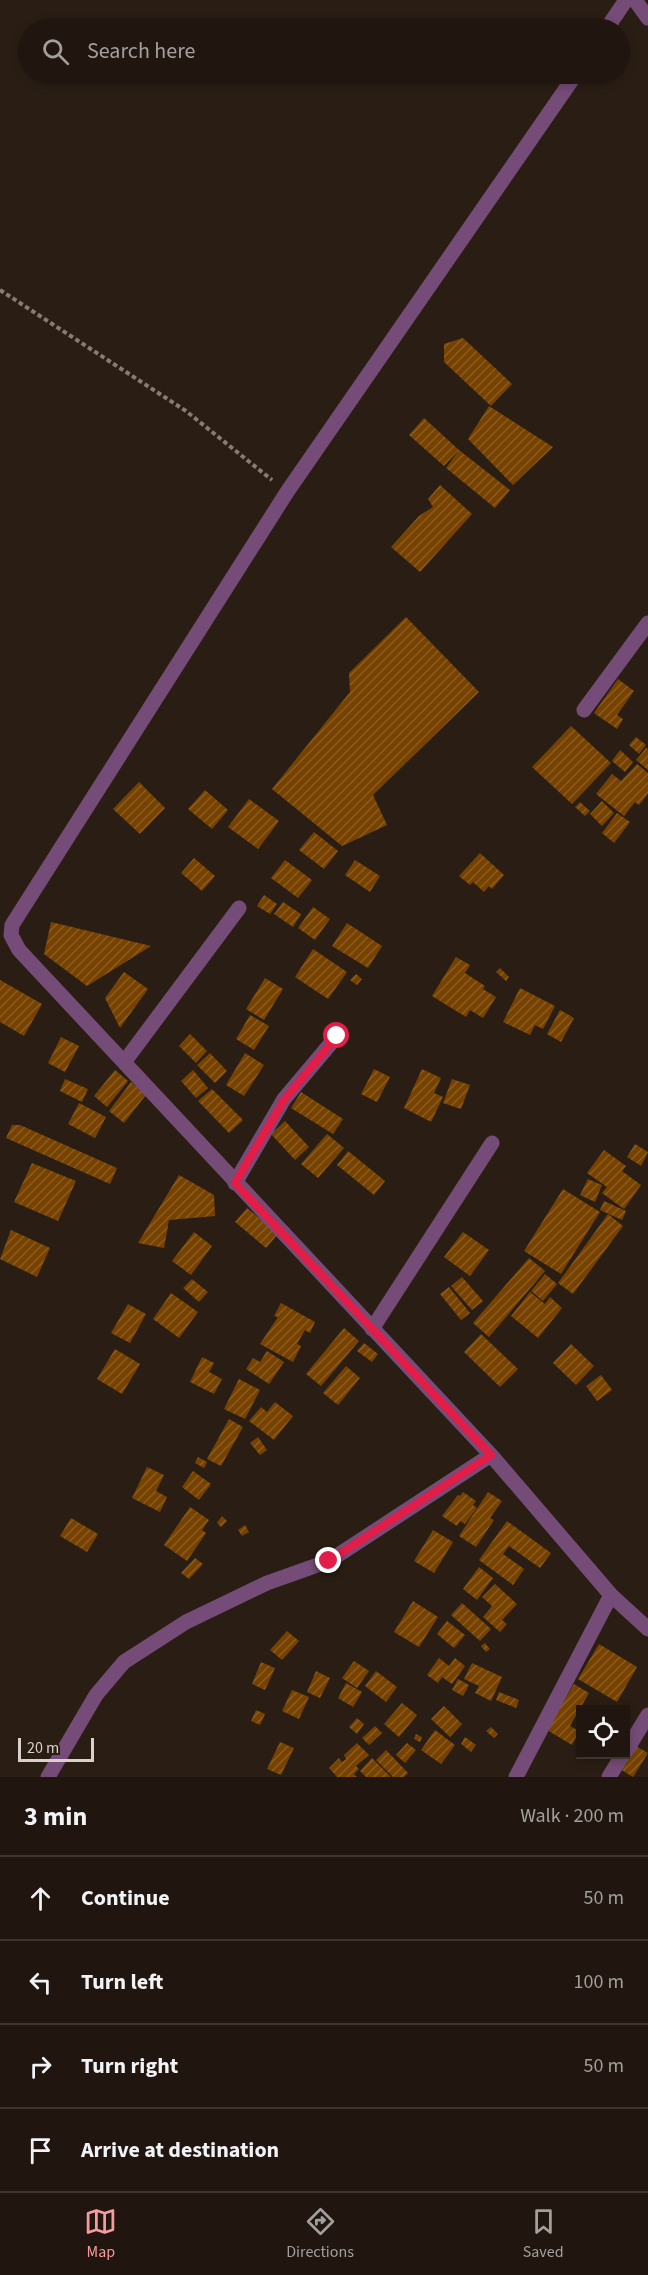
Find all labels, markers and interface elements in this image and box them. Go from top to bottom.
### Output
search box [18,18,630,84]
icon: search [39,35,72,68]
text: Search here [87,35,195,67]
route start [323,1022,349,1048]
route end [315,1547,341,1573]
map controls [576,1705,630,1759]
button: locate [576,1705,630,1759]
scale bar [18,1735,94,1762]
text: 20 m [27,1737,59,1759]
text: 3 min [24,1798,87,1835]
text: Walk · 200 m [520,1802,624,1830]
icon: ahead [24,1882,57,1915]
text: Continue [81,1882,170,1914]
text: 50 m [584,1884,624,1912]
icon: left [24,1966,57,1999]
text: Turn left [81,1966,163,1998]
text: 100 m [574,1968,624,1996]
icon: right [24,2050,57,2083]
text: Turn right [81,2050,178,2082]
text: 50 m [584,2052,624,2080]
icon: arrive [24,2134,57,2167]
text: Arrive at destination [81,2134,279,2166]
tab: Map [84,2205,117,2263]
tab: Directions [286,2205,354,2263]
tab: Saved [523,2205,564,2263]

